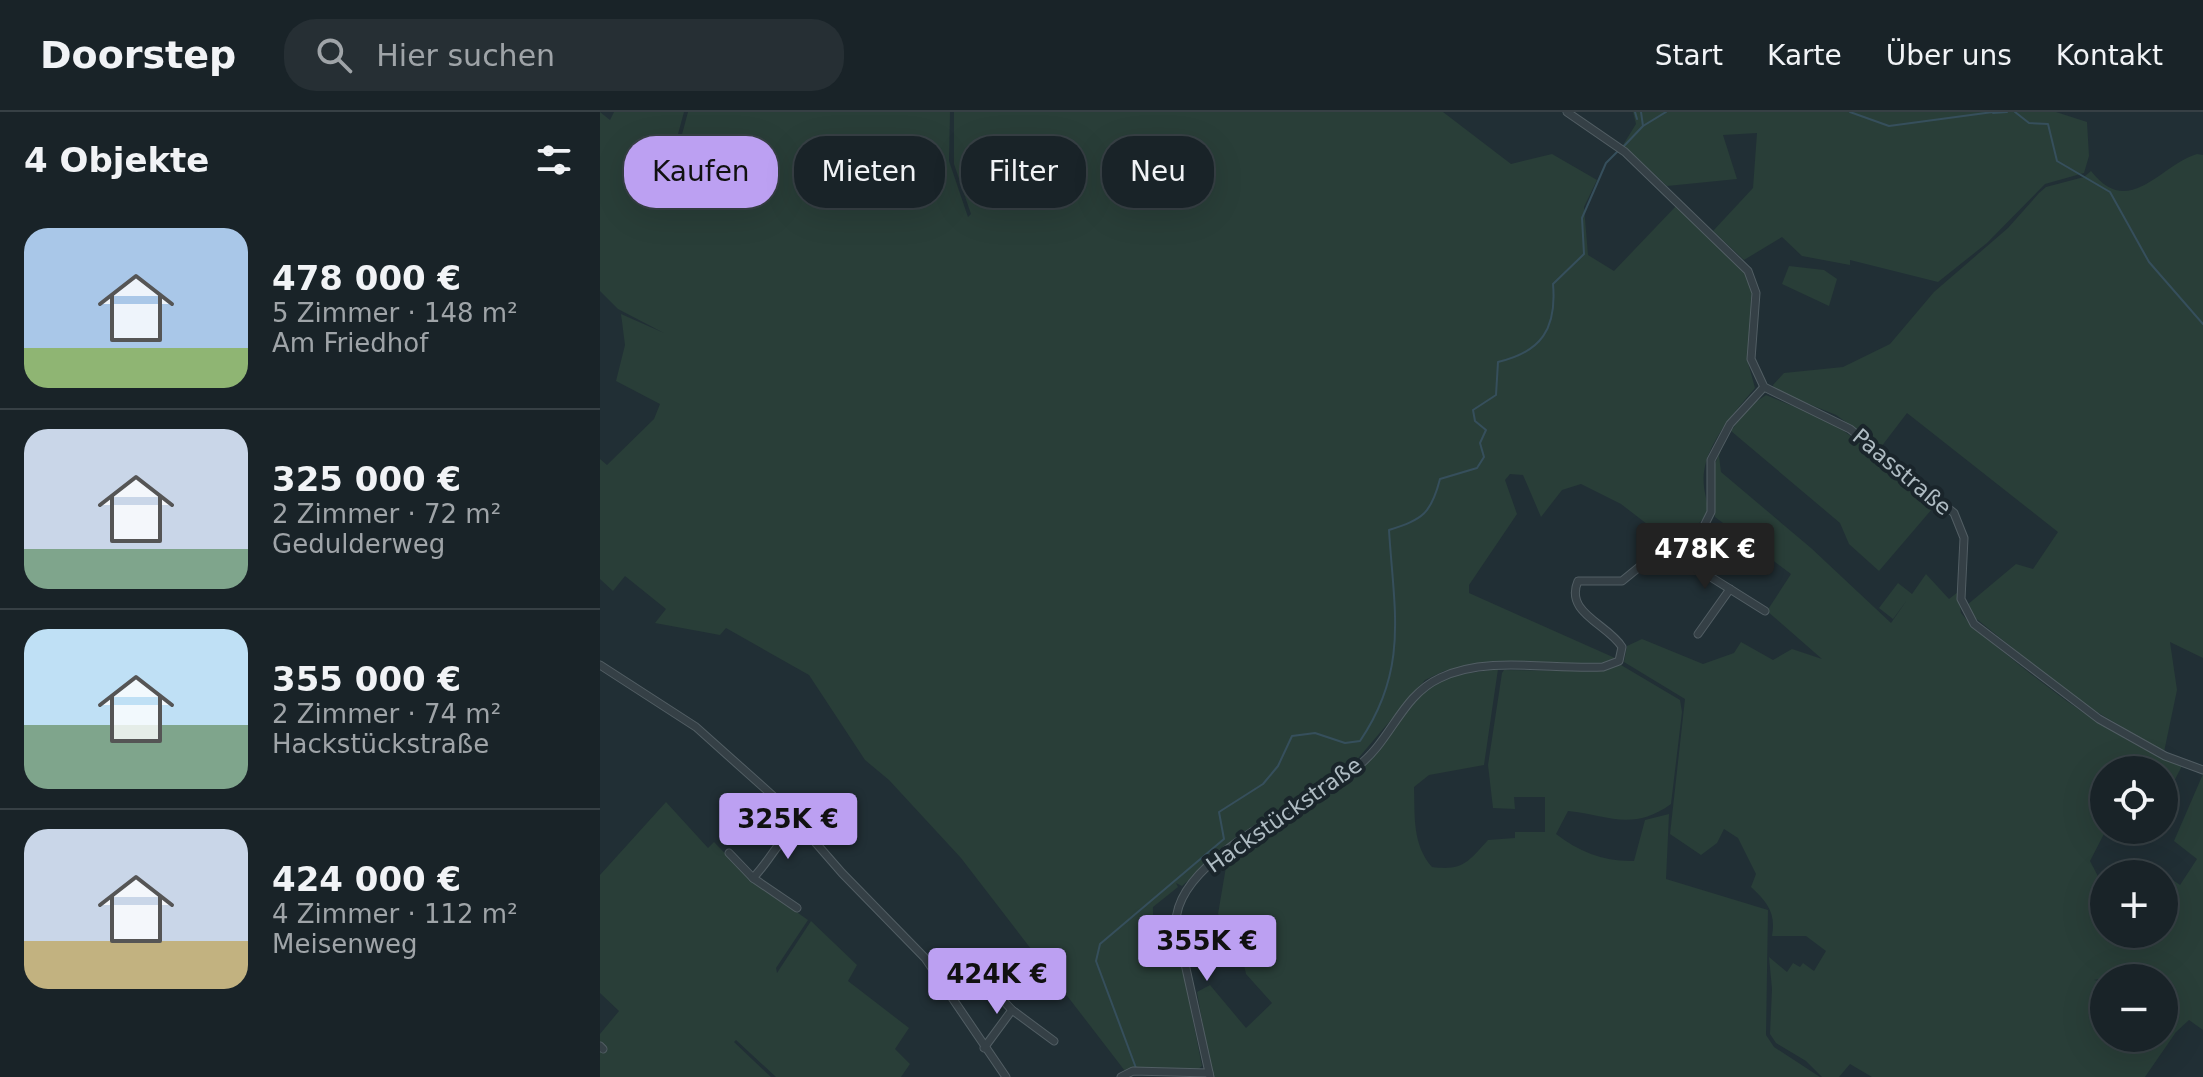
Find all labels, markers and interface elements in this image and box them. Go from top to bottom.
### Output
search box [284,19,844,91]
text: Doorstep [40,33,236,77]
icon: search [312,33,356,77]
text: Hier suchen [376,38,555,73]
text: Start [1655,39,1723,72]
text: Karte [1767,39,1842,72]
text: Über uns [1886,39,2012,72]
text: Kontakt [2056,39,2163,72]
chip: Kaufen [624,136,778,208]
chip: Mieten [794,136,945,208]
chip: Filter [961,136,1086,208]
chip: Neu [1102,136,1214,208]
icon: filters [532,138,576,182]
text: 4 Objekte [24,140,209,180]
text: 478 000 € [272,258,461,298]
icon: home [88,260,184,356]
text: 5 Zimmer · 148 m² [272,298,518,328]
text: Am Friedhof [272,328,428,358]
street label: Paasstraße [1848,424,1956,520]
text: 325 000 € [272,459,461,499]
icon: home [88,461,184,557]
text: 2 Zimmer · 72 m² [272,499,501,529]
pin: 478K € [1640,523,1770,591]
text: Gedulderweg [272,529,445,559]
text: 478K € [1654,534,1756,564]
text: 355 000 € [272,659,461,699]
icon: home [88,661,184,757]
text: 2 Zimmer · 74 m² [272,699,501,729]
text: Hackstückstraße [272,729,489,759]
street label: Hackstückstraße [1202,752,1366,878]
map controls [2090,756,2178,1052]
button: locate [2090,756,2178,844]
pin: 325K € [723,793,853,861]
text: 325K € [737,804,839,834]
text: 424 000 € [272,859,461,899]
button: + [2090,860,2178,948]
icon: home [88,861,184,957]
text: 4 Zimmer · 112 m² [272,899,518,929]
pin: 355K € [1142,915,1272,983]
text: 355K € [1156,926,1258,956]
text: Meisenweg [272,929,417,959]
pin: 424K € [932,948,1062,1016]
text: 424K € [946,959,1048,989]
button: − [2090,964,2178,1052]

